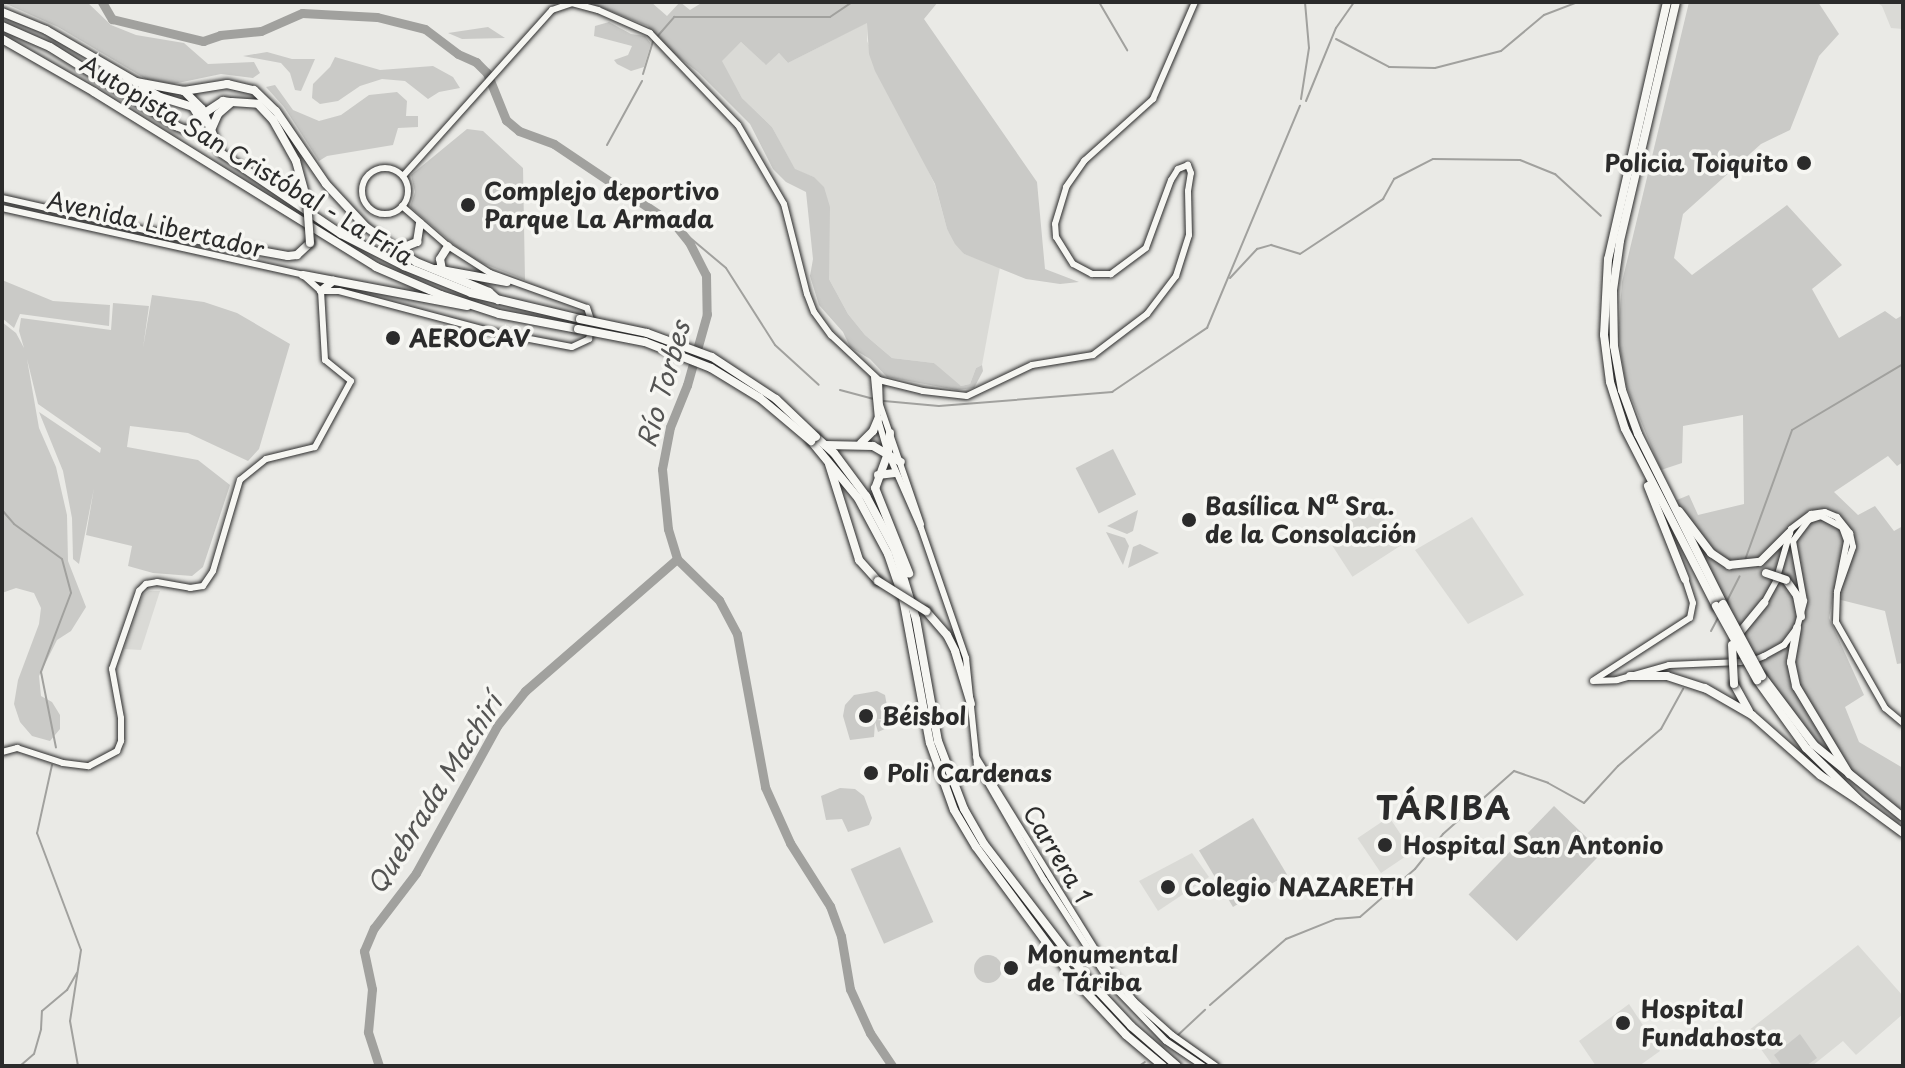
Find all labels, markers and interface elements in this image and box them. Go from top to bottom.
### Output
street label: Autopista San Cristóbal - La Fría [74,48,420,272]
place label: Policia Toiquito [1605,149,1788,177]
marker: Policia Toiquito [1795,154,1813,172]
place label: Complejo deportivo Parque La Armada [484,177,719,233]
street label: Avenida Libertador [45,185,267,263]
marker: Complejo deportivo Parque La Armada [459,196,477,214]
water label: Río Torbes [630,317,696,451]
place label: AEROCAV [409,324,530,352]
marker: AEROCAV [384,329,402,347]
place label: Basílica Nª Sra. de la Consolación [1205,492,1417,548]
marker: Basílica Nª Sra. de la Consolación [1180,511,1198,529]
water label: Quebrada Machirí [360,689,508,899]
place label: Béisbol [882,702,966,730]
marker: Béisbol [857,707,875,725]
place label: Poli Cardenas [887,759,1053,787]
marker: Poli Cardenas [862,764,880,782]
district label: TÁRIBA [1377,788,1511,826]
street label: Carrera 1 [1017,799,1099,909]
place label: Hospital San Antonio [1403,831,1663,859]
marker: Hospital San Antonio [1374,834,1396,856]
place label: Colegio NAZARETH [1184,873,1417,901]
marker: Colegio NAZARETH [1159,878,1177,896]
place label: Monumental de Táriba [1027,940,1178,996]
marker: Monumental de Táriba [1002,959,1020,977]
place label: Hospital Fundahosta [1641,995,1783,1051]
marker: Hospital Fundahosta [1612,1012,1634,1034]

